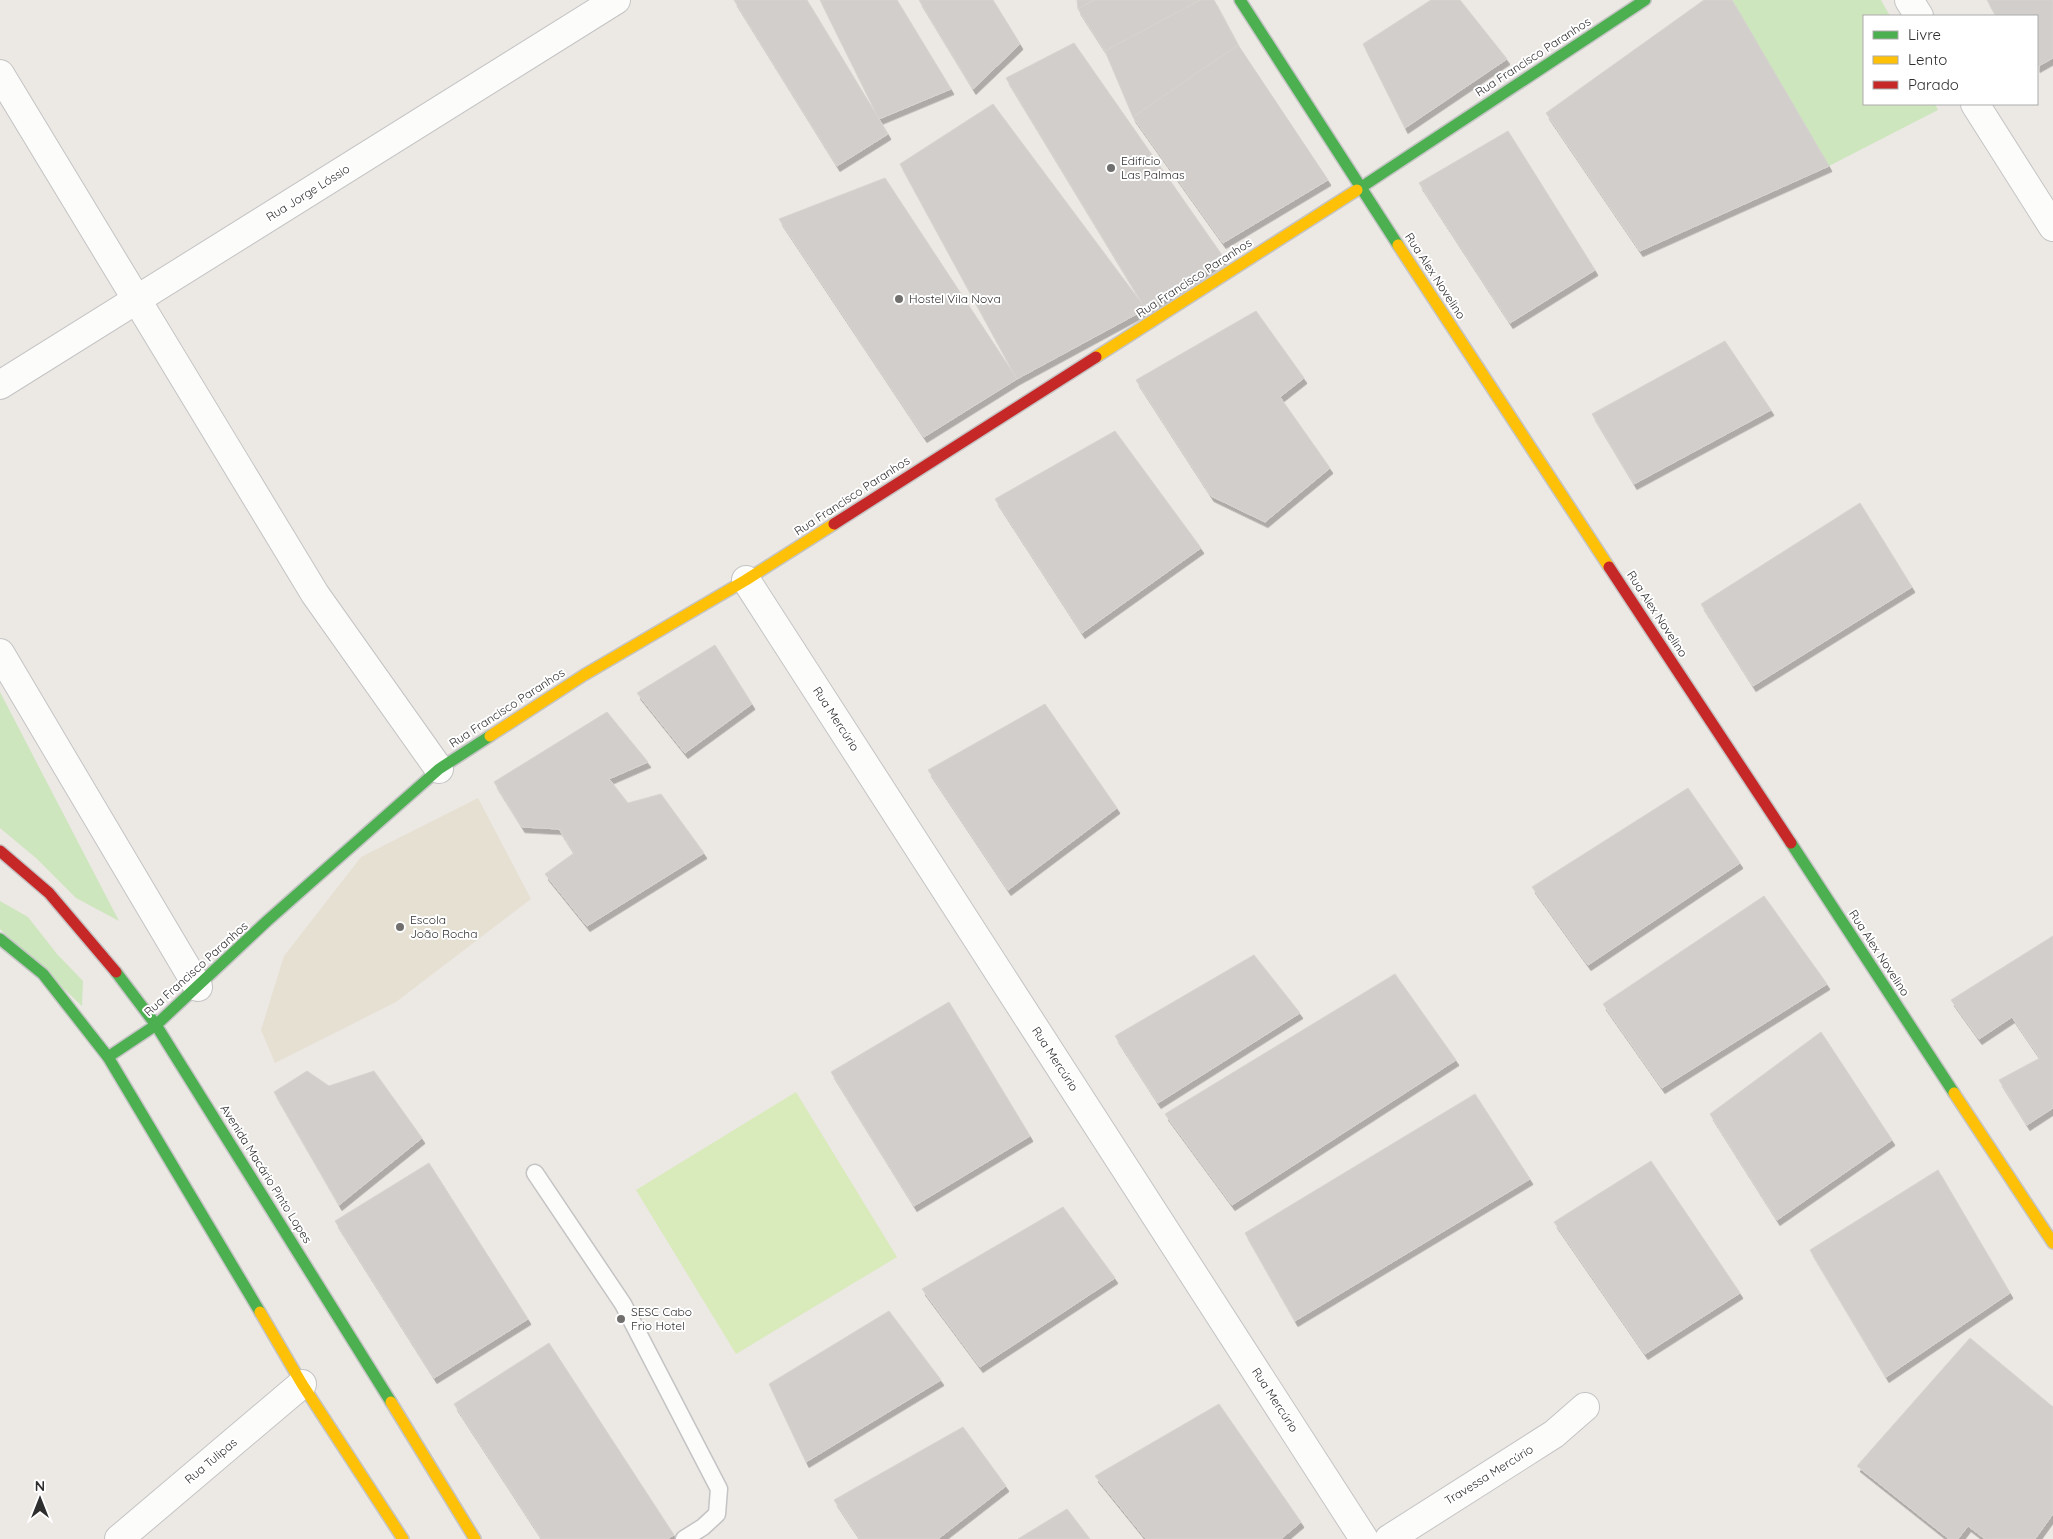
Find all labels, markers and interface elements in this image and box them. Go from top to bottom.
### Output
street label: Rua Francisco Paranhos [1472,13,1594,100]
legend [1863,15,2038,105]
text: Livre [1908,25,1941,44]
text: Lento [1908,50,1947,69]
text: Parado [1908,75,1959,94]
place label: Edifício Las Palmas [1121,153,1185,182]
street label: Rua Jorge Lóssio [263,161,352,224]
marker: Edifício Las Palmas [1105,162,1117,174]
street label: Rua Alex Novelino [1402,230,1469,322]
street label: Rua Francisco Paranhos [1133,234,1255,321]
place label: Hostel Vila Nova [909,291,1001,306]
marker: Hostel Vila Nova [893,293,905,305]
street label: Rua Francisco Paranhos [791,452,913,539]
street label: Rua Alex Novelino [1624,568,1691,660]
street label: Rua Francisco Paranhos [446,664,568,751]
street label: Rua Mercúrio [810,684,863,754]
street label: Rua Alex Novelino [1846,907,1913,999]
place label: Escola João Rocha [410,912,477,941]
street label: Rua Francisco Paranhos [141,918,251,1019]
marker: Escola João Rocha [394,921,406,933]
street label: Rua Mercúrio [1029,1024,1082,1094]
street label: Avenida Macário Pinto Lopes [217,1102,316,1246]
place label: SESC Cabo Frio Hotel [631,1304,692,1333]
marker: SESC Cabo Frio Hotel [615,1313,627,1325]
street label: Rua Mercúrio [1249,1365,1302,1435]
street label: Rua Tulipas [182,1434,240,1487]
street label: Travessa Mercúrio [1442,1441,1536,1508]
north arrow [15,1474,65,1524]
text: N [35,1477,45,1495]

